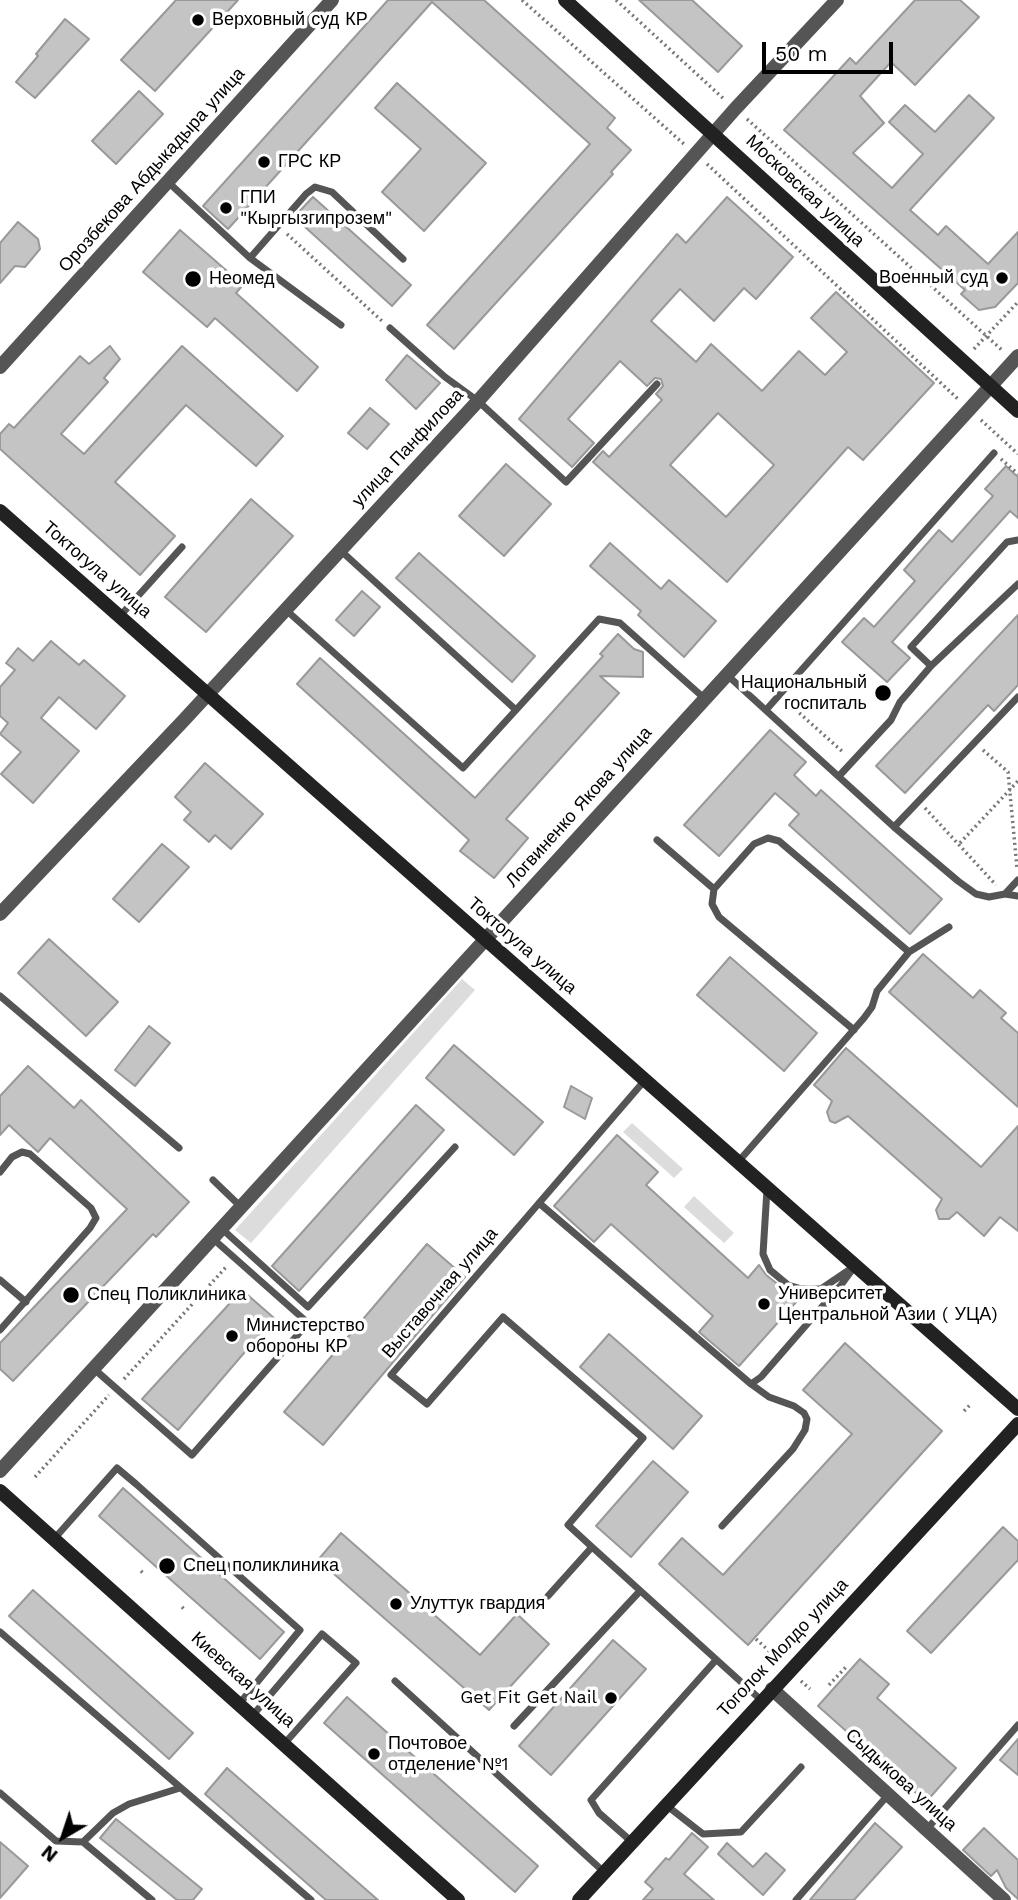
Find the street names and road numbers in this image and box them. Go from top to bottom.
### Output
street label: Орозбекова Абдыкадыра улица [54,63,250,277]
street label: Московская улица [741,130,869,252]
street label: улица Панфилова [348,385,468,511]
street label: Токтогула улица [38,517,156,623]
street label: Логвиненко Якова улица [501,722,657,892]
street label: Токтогула улица [463,893,581,999]
street label: Выставочная улица [378,1223,502,1363]
street label: Тоголок Молдо улица [713,1574,853,1722]
street label: Киевская улица [187,1628,299,1732]
street label: Сыдыкова улица [841,1724,961,1836]

